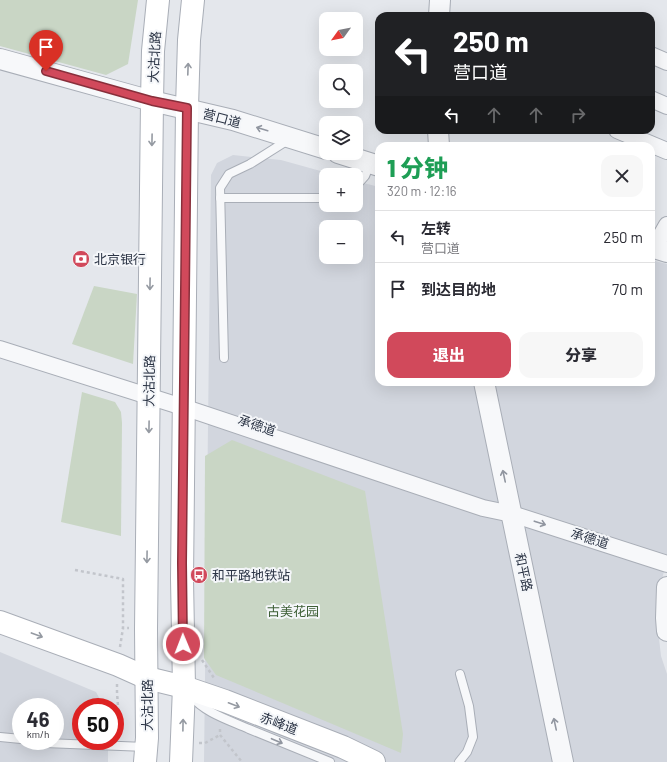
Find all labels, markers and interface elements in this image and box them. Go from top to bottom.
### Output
north arrow [319,12,363,56]
map controls [319,12,363,264]
text: 250 m [453,24,529,58]
icon: left [387,28,439,80]
pin [29,30,63,71]
street label: 大沽北路 [145,31,163,83]
icon: arrive [35,36,57,58]
text: 营口道 [453,61,507,83]
one-way arrow [184,63,192,76]
button: search [319,64,363,108]
icon: left [441,104,463,126]
icon: ahead [483,104,505,126]
icon: ahead [525,104,547,126]
icon: right [567,104,589,126]
street label: 营口道 [201,105,243,131]
button: layers [319,116,363,160]
one-way arrow [256,125,269,132]
one-way arrow [148,133,156,146]
text: 1 分钟 [387,153,448,182]
button: close [601,155,643,197]
button: + [319,168,363,212]
text: 320 m · 12:16 [387,183,456,199]
text: 左转 [421,219,451,237]
button: − [319,220,363,264]
icon: left [387,226,409,248]
text: 250 m [603,228,643,246]
text: 营口道 [421,240,460,256]
bank icon: 北京银行 [71,249,91,269]
place label: 北京银行 [94,251,146,267]
one-way arrow [146,277,154,290]
icon: arrive [387,278,409,300]
text: 到达目的地 [421,280,496,298]
text: 70 m [612,280,643,298]
button: 退出 [387,332,511,378]
button: 分享 [519,332,643,378]
street label: 大沽北路 [141,355,157,407]
street label: 承德道 [236,411,278,439]
one-way arrow [145,420,153,433]
one-way arrow [500,470,508,483]
one-way arrow [534,520,547,527]
street label: 承德道 [569,524,611,552]
one-way arrow [143,550,151,563]
street label: 和平路 [512,551,536,593]
bus stop icon: 和平路地铁站 [189,565,209,585]
place label: 和平路地铁站 [212,567,290,583]
park label: 古美花园 [267,603,319,619]
position arrow [162,623,204,665]
one-way arrow [30,632,42,640]
street label: 大沽北路 [139,679,155,731]
speed limit sign: 50 [72,698,124,750]
one-way arrow [227,701,239,709]
text: 46 [27,707,49,731]
street label: 赤峰道 [258,709,300,737]
one-way arrow [551,718,559,731]
one-way arrow [179,719,186,732]
text: km/h [27,728,49,740]
one-way arrow [270,737,282,745]

